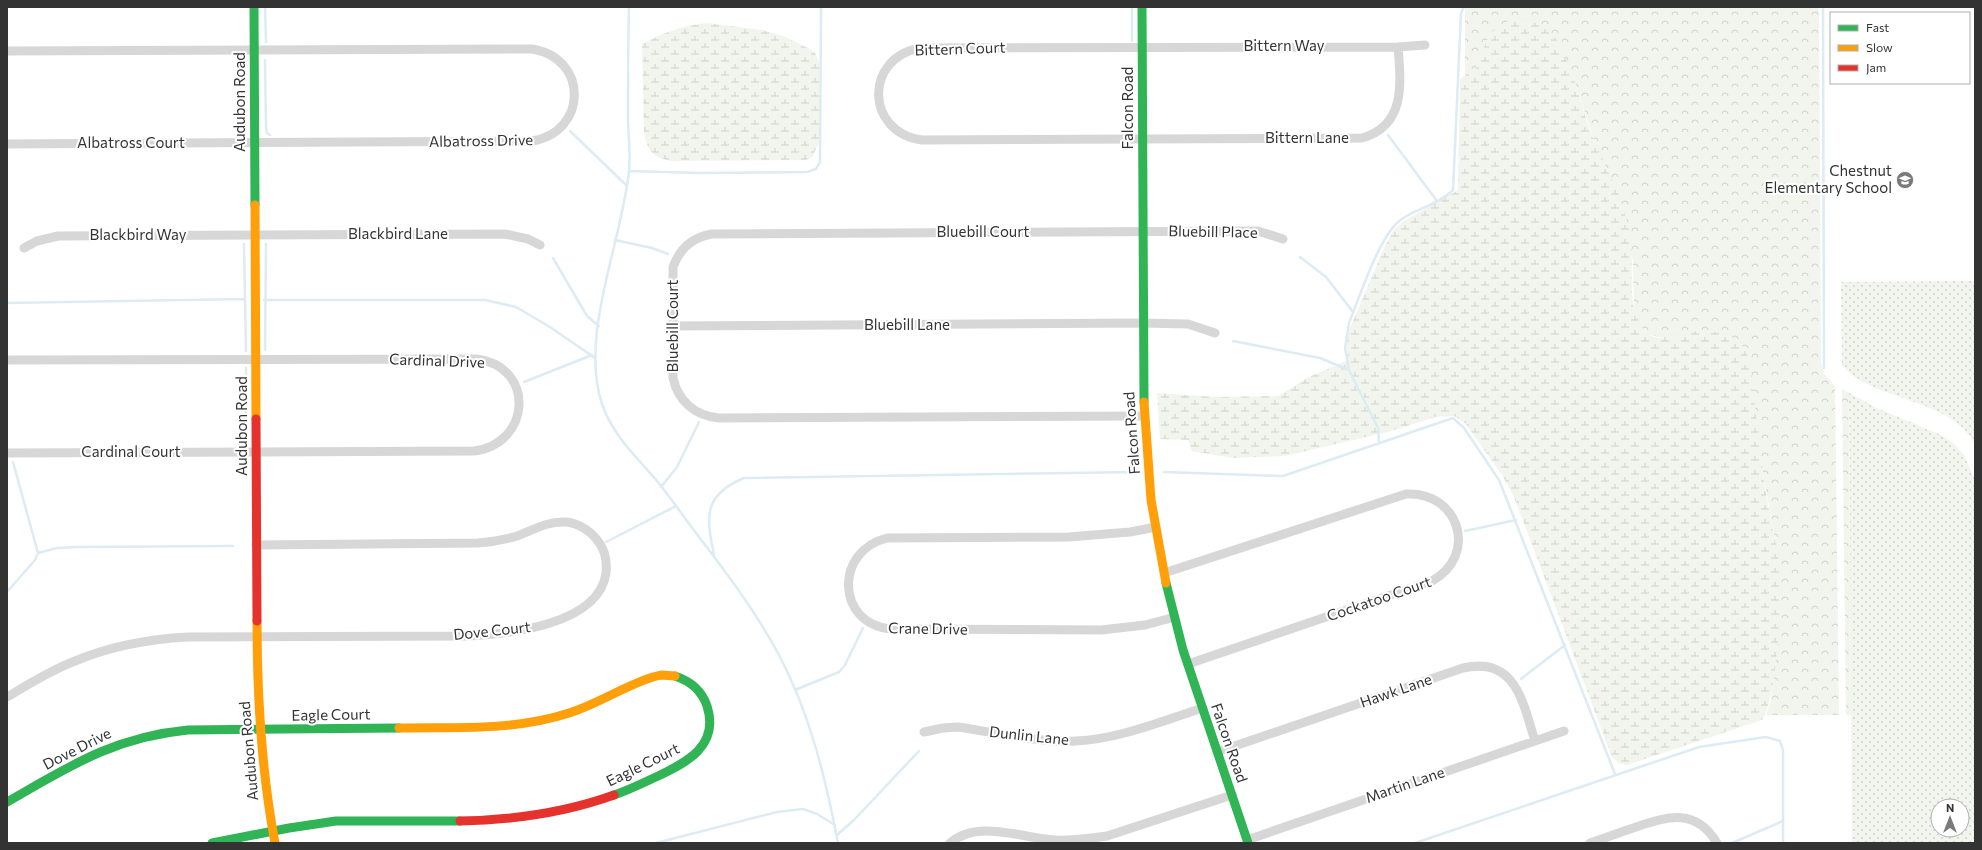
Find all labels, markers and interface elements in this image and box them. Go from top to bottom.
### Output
legend [1830,12,1970,84]
text: Fast [1866,20,1889,34]
street label: Bittern Way [1243,36,1325,54]
street label: Bittern Court [914,37,1006,59]
text: Slow [1866,40,1893,54]
street label: Audubon Road [230,52,248,152]
text: Jam [1866,60,1886,75]
street label: Falcon Road [1118,67,1136,149]
street label: Bittern Lane [1265,128,1349,146]
street label: Albatross Drive [429,130,533,150]
street label: Albatross Court [77,133,185,151]
place label: Chestnut Elementary School [1765,161,1892,196]
school or university icon: Chestnut Elementary School [1895,170,1915,190]
street label: Bluebill Place [1168,221,1258,241]
street label: Bluebill Court [937,222,1029,240]
street label: Blackbird Lane [348,224,448,242]
street label: Blackbird Way [90,225,187,243]
street label: Bluebill Court [663,280,681,372]
street label: Bluebill Lane [864,315,950,333]
street label: Cardinal Drive [389,349,485,371]
street label: Audubon Road [232,376,250,476]
street label: Falcon Road [1119,391,1143,475]
street label: Cardinal Court [81,442,181,460]
street label: Cockatoo Court [1324,572,1433,624]
street label: Dove Court [452,617,531,643]
street label: Crane Drive [888,618,968,638]
street label: Hawk Lane [1357,669,1434,711]
street label: Audubon Road [235,701,261,802]
street label: Falcon Road [1208,701,1252,785]
street label: Eagle Court [291,704,371,724]
street label: Dunlin Lane [988,722,1070,748]
street label: Dove Drive [39,723,114,773]
street label: Eagle Court [603,739,682,790]
street label: Martin Lane [1363,762,1447,806]
north arrow [1930,798,1970,838]
text: N [1946,801,1954,814]

